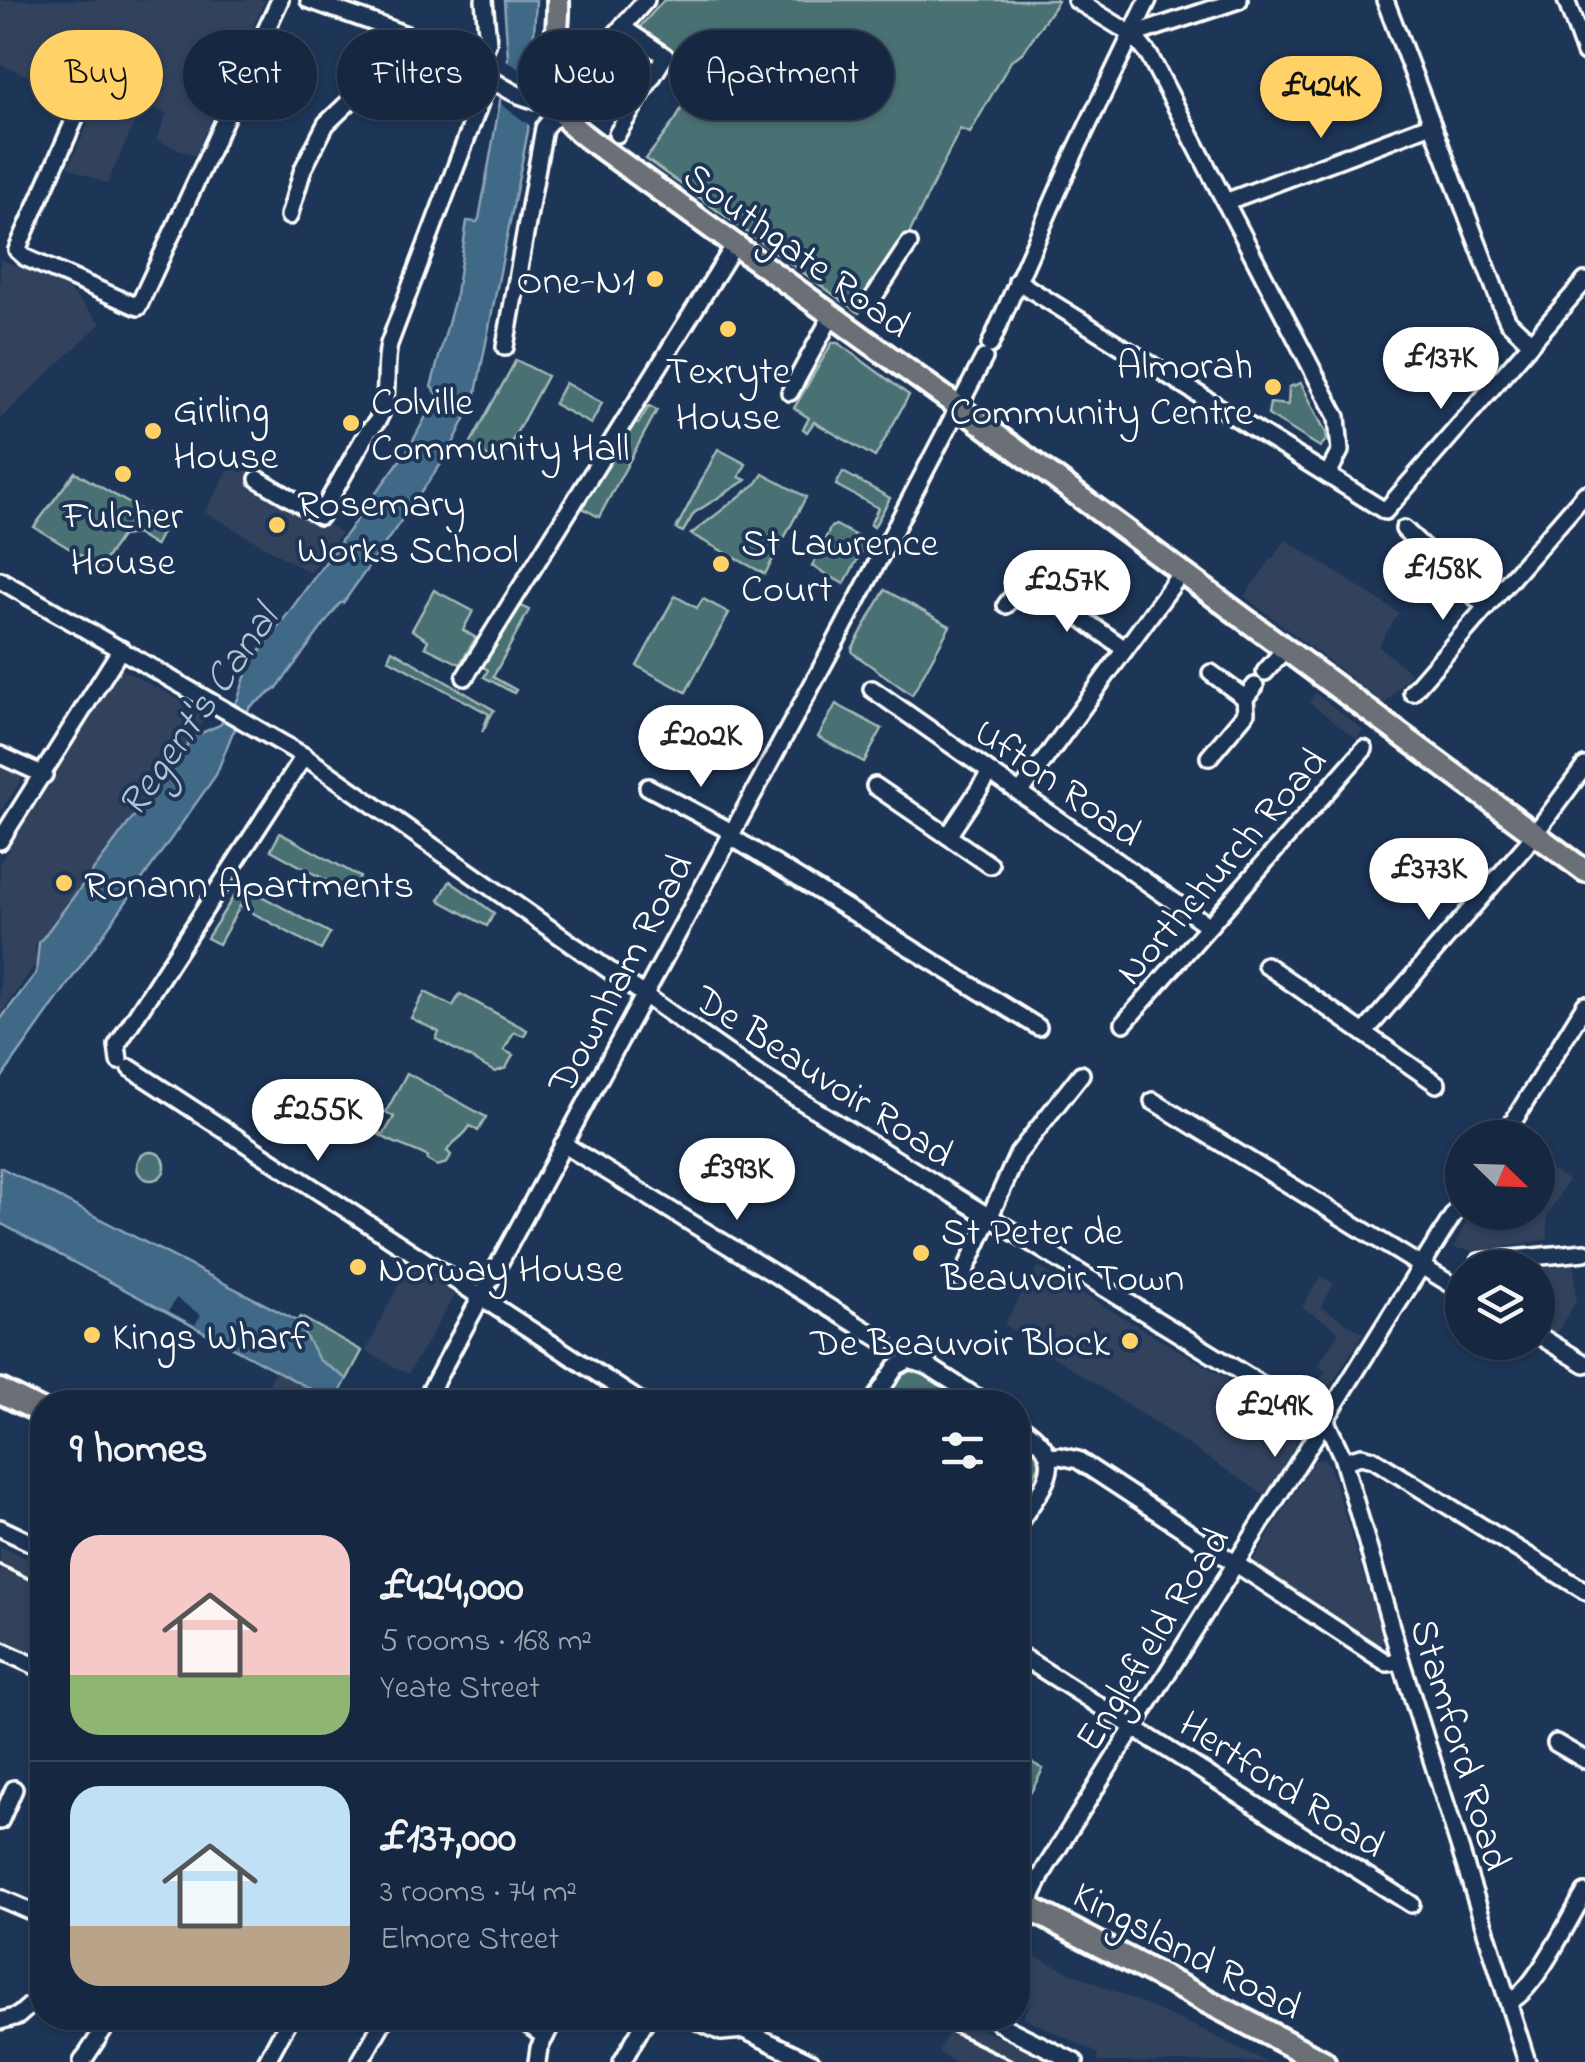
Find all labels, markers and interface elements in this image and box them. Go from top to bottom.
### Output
chip: Buy [30,30,163,120]
chip: Rent [183,30,317,120]
chip: Filters [337,30,498,120]
chip: New [518,30,650,120]
chip: Apartment [670,30,894,120]
pin: £424K [1251,56,1391,141]
text: £424K [1282,65,1360,112]
street label: Southgate Road [669,150,922,356]
place label: One-N1 [516,254,635,313]
marker: One-N1 [644,268,666,290]
marker: Texryte House [717,318,739,340]
pin: £137K [1371,327,1511,412]
text: £137K [1405,336,1477,383]
place label: Almorah Community Centre [949,339,1253,444]
place label: Texryte House [666,344,790,449]
place label: Colville Community Hall [371,375,629,480]
marker: Almorah Community Centre [1262,376,1284,398]
place label: Girling House [173,383,278,488]
marker: Colville Community Hall [340,412,362,434]
marker: Girling House [142,420,164,442]
marker: Fulcher House [112,463,134,485]
place label: Rosemary Works School [297,477,519,582]
place label: Fulcher House [62,489,183,594]
marker: Rosemary Works School [266,514,288,536]
place label: St Lawrence Court [741,516,939,621]
pin: £158K [1373,538,1513,623]
text: £158K [1405,547,1481,594]
pin: £257K [997,550,1137,635]
marker: St Lawrence Court [710,553,732,575]
text: £257K [1025,559,1109,606]
water label: Regent's Canal [104,590,299,832]
pin: £202K [631,705,771,790]
street label: Ufton Road [960,705,1152,864]
text: £202K [660,714,742,761]
street label: Northchurch Road [1103,736,1344,1000]
pin: £373K [1359,838,1499,923]
street label: Downham Road [534,844,711,1107]
text: £373K [1391,847,1467,894]
place label: Ronann Apartments [84,858,414,917]
marker: Ronann Apartments [53,872,75,894]
street label: De Beauvoir Road [680,972,964,1185]
pin: £255K [248,1079,388,1164]
text: £255K [274,1088,362,1135]
north arrow [1445,1120,1555,1230]
map controls [1445,1120,1555,1360]
pin: £393K [667,1138,807,1223]
text: £393K [701,1147,773,1194]
place label: St Peter de Beauvoir Town [940,1205,1184,1310]
place label: Norway House [378,1242,623,1301]
marker: St Peter de Beauvoir Town [910,1242,932,1264]
button: layers [1445,1250,1555,1360]
marker: Norway House [347,1256,369,1278]
place label: Kings Wharf [112,1310,310,1369]
place label: De Beauvoir Block [809,1316,1110,1375]
marker: Kings Wharf [81,1324,103,1346]
marker: De Beauvoir Block [1119,1330,1141,1352]
pin: £249K [1205,1375,1345,1460]
text: £249K [1238,1384,1312,1431]
text: 9 homes [70,1420,208,1481]
icon: filters [935,1423,990,1478]
street label: Englefield Road [1062,1517,1247,1764]
text: £424,000 [380,1558,524,1619]
icon: home [150,1575,270,1695]
street label: Stamford Road [1391,1612,1524,1879]
text: 5 rooms · 168 m² [380,1619,592,1666]
text: Yeate Street [380,1666,540,1713]
street label: Hertford Road [1166,1698,1396,1876]
text: £137,000 [380,1809,516,1870]
icon: home [150,1826,270,1946]
street label: Kingsland Road [1061,1868,1311,2038]
text: 3 rooms · 74 m² [380,1870,577,1917]
text: Elmore Street [380,1917,559,1964]

